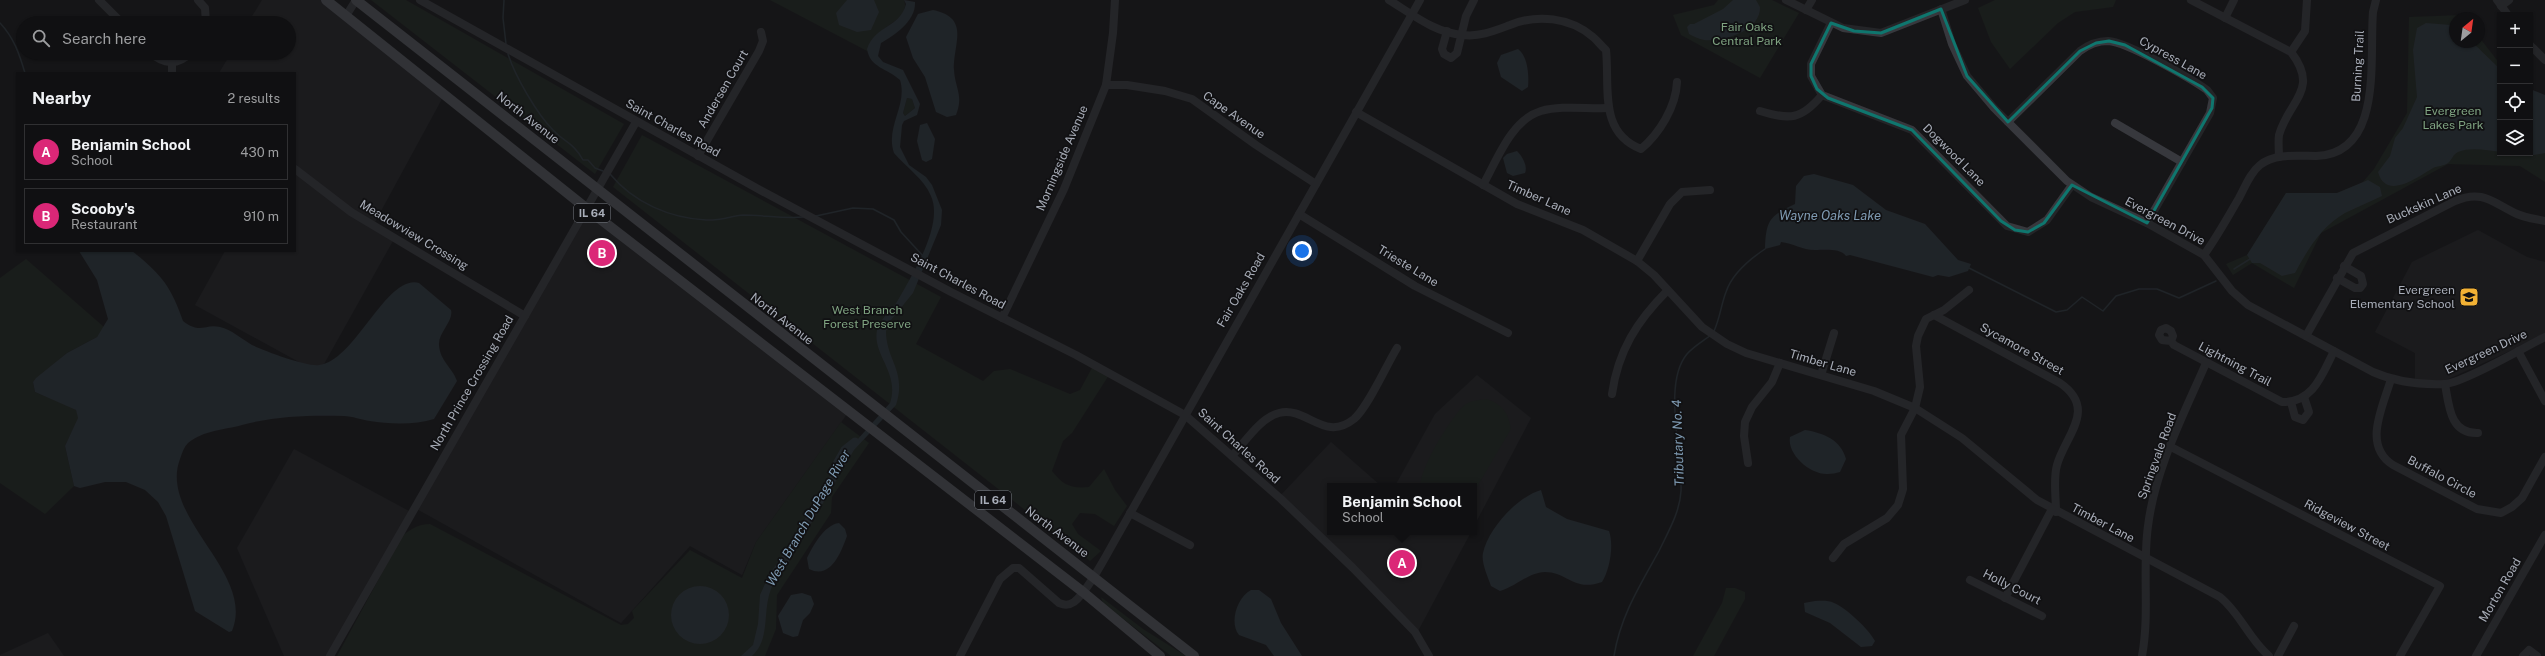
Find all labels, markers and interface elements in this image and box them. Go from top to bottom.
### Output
north arrow [2449,12,2485,48]
map controls [2497,12,2533,156]
button: + [2497,12,2533,48]
search box [16,16,296,60]
park label: Fair Oaks Central Park [1712,20,1782,48]
icon: search [30,27,52,49]
text: Search here [62,30,146,47]
street label: Burning Trail [2349,30,2367,102]
street label: Cypress Lane [2137,34,2209,82]
street label: Andersen Court [695,47,751,131]
button: − [2497,48,2533,84]
button: locate [2497,84,2533,120]
text: Nearby [32,88,91,108]
street label: Cape Avenue [1200,88,1268,142]
street label: North Avenue [494,89,562,147]
text: 2 results [228,91,280,106]
street label: Saint Charles Road [623,96,723,160]
street label: Morningside Avenue [1033,103,1091,213]
park label: Evergreen Lakes Park [2422,104,2484,132]
button: layers [2497,120,2533,156]
street label: Dogwood Lane [1920,121,1988,189]
text: Benjamin School [71,136,191,153]
text: A [41,145,51,160]
text: 430 m [240,145,279,160]
text: School [71,153,113,168]
street label: Timber Lane [1505,178,1574,219]
street label: Buckskin Lane [2384,181,2464,227]
street label: Evergreen Drive [2123,194,2208,248]
street label: Meadowview Crossing [357,197,471,273]
text: Scooby's [71,200,135,217]
road number: IL 64 [574,204,610,222]
water label: Wayne Oaks Lake [1779,208,1881,223]
text: B [42,209,50,224]
text: 910 m [243,209,279,224]
text: Restaurant [71,217,137,232]
pin: B [589,238,615,268]
your location [1292,241,1312,261]
street label: Trieste Lane [1375,242,1441,290]
street label: Saint Charles Road [908,250,1008,312]
street label: Fair Oaks Road [1214,250,1268,330]
place label: Evergreen Elementary School [2350,283,2455,311]
school or university icon: Evergreen Elementary School [2458,286,2480,308]
street label: North Avenue [748,290,816,348]
park label: West Branch Forest Preserve [823,303,911,331]
street label: North Prince Crossing Road [428,313,516,453]
street label: Sycamore Street [1978,320,2067,378]
street label: Evergreen Drive [2443,327,2529,377]
street label: Lightning Trail [2196,339,2274,389]
street label: Timber Lane [1788,347,1858,379]
water label: Tributary No. 4 [1669,399,1687,487]
street label: Saint Charles Road [1195,405,1283,487]
street label: Springvale Road [2135,411,2179,501]
water label: West Branch DuPage River [763,447,853,589]
street label: Buffalo Circle [2405,453,2479,501]
popup [1327,483,1477,535]
road number: IL 64 [975,491,1011,509]
text: Benjamin School [1342,493,1462,510]
street label: Ridgeview Street [2302,496,2393,554]
street label: Timber Lane [2069,501,2137,546]
street label: North Avenue [1022,504,1092,561]
text: School [1342,510,1384,525]
pin: A [1389,548,1415,578]
street label: Morton Road [2476,556,2524,624]
street label: Holly Court [1981,566,2044,608]

